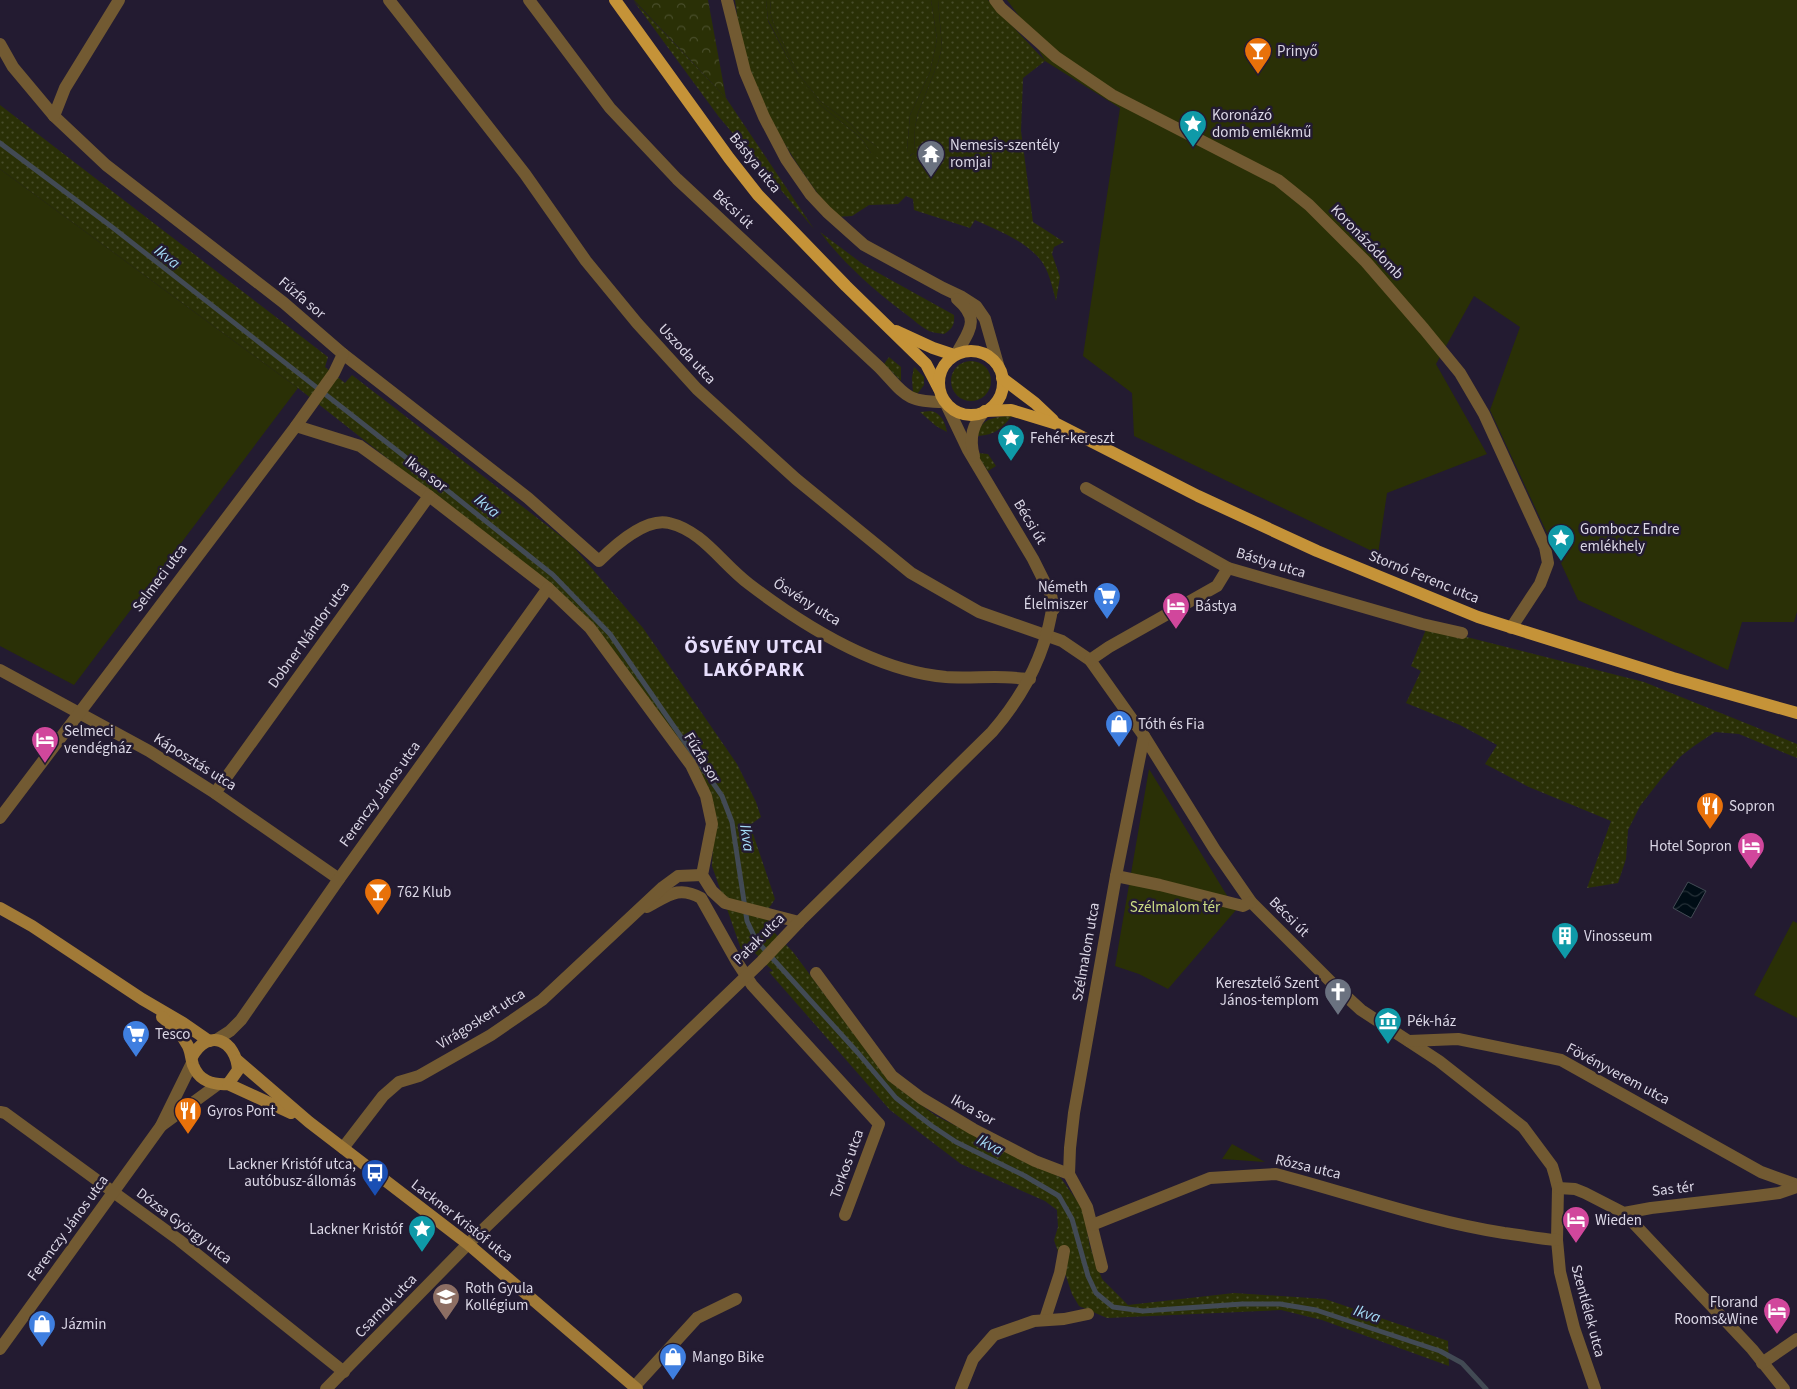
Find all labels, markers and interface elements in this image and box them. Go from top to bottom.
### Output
bar icon: Prinyő [1243,36,1273,75]
place label: Prinyő [1277,41,1318,62]
place label: Koronázó domb emlékmű [1212,105,1311,143]
place icon: Koronázó domb emlékmű [1178,109,1208,148]
street label: Bástya utca [724,128,786,198]
place label: Nemesis-szentély romjai [950,135,1059,173]
temple icon: Nemesis-szentély romjai [916,139,946,178]
street label: Bécsi út [708,185,758,233]
street label: Koronázódomb [1326,200,1408,284]
water label: Ikva [149,240,185,274]
street label: Fűzfa sor [274,272,331,325]
street label: Uszoda utca [653,319,721,389]
place icon: Fehér-kereszt [996,423,1026,462]
place label: Fehér-kereszt [1030,428,1115,449]
street label: Ikva sor [400,451,452,497]
water label: Ikva [469,489,505,523]
street label: Bécsi út [1008,495,1052,549]
place label: Gombocz Endre emlékhely [1580,519,1679,557]
place icon: Gombocz Endre emlékhely [1546,523,1576,562]
street label: Selmeci utca [128,540,192,616]
street label: Bástya utca [1234,542,1308,584]
street label: Stornó Ferenc utca [1366,545,1482,609]
street label: Ösvény utca [769,573,845,631]
street label: Dobner Nándor utca [263,577,355,693]
place label: Németh Élelmiszer [1024,577,1089,615]
supermarket icon: Németh Élelmiszer [1092,581,1122,620]
hotel icon: Bástya [1161,591,1191,630]
place label: Bástya [1195,596,1237,617]
district label: ÖSVÉNY UTCAI LAKÓPARK [684,633,824,684]
shop icon: Tóth és Fia [1104,709,1134,748]
place label: Tóth és Fia [1138,714,1205,735]
place label: Selmeci vendégház [64,721,132,759]
hotel icon: Selmeci vendégház [30,725,60,764]
street label: Káposztás utca [149,728,241,796]
street label: Fűzfa sor [679,729,726,788]
street label: Ferenczy János utca [334,737,426,851]
restaurant icon: Sopron [1695,791,1725,830]
place label: Sopron [1729,796,1775,817]
water label: Ikva [734,823,760,854]
hotel icon: Hotel Sopron [1736,831,1766,870]
place label: Hotel Sopron [1649,836,1732,857]
bar icon: 762 Klub [363,877,393,916]
place label: 762 Klub [397,882,451,903]
street label: Bécsi út [1264,892,1314,942]
park label: Szélmalom tér [1130,897,1221,918]
street label: Szélmalom utca [1067,901,1105,1003]
street label: Patak utca [729,909,789,969]
building icon: Vinosseum [1550,921,1580,960]
place label: Vinosseum [1584,926,1652,947]
place label: Keresztelő Szent János-templom [1216,973,1319,1011]
church icon: Keresztelő Szent János-templom [1323,977,1353,1016]
street label: Virágoskert utca [433,983,529,1055]
museum icon: Pék-ház [1373,1006,1403,1045]
place label: Pék-ház [1407,1011,1456,1032]
supermarket icon: Tesco [121,1019,151,1058]
place label: Tesco [155,1024,190,1045]
street label: Fövényverem utca [1563,1038,1673,1110]
street label: Ikva sor [947,1089,1000,1131]
restaurant icon: Gyros Pont [173,1096,203,1135]
place label: Gyros Pont [207,1101,275,1122]
street label: Torkos utca [825,1126,869,1202]
water label: Ikva [973,1129,1008,1161]
street label: Rózsa utca [1273,1149,1343,1185]
place label: Lackner Kristóf utca, autóbusz-állomás [228,1154,356,1192]
bus stop icon: Lackner Kristóf utca, autóbusz-állomás [360,1158,390,1197]
street label: Ferenczy János utca [22,1171,114,1285]
street label: Lackner Kristóf utca [407,1175,517,1267]
street label: Sas tér [1651,1176,1696,1202]
street label: Dózsa György utca [132,1183,236,1269]
hotel icon: Wieden [1561,1205,1591,1244]
place label: Wieden [1595,1210,1642,1231]
place icon: Lackner Kristóf [407,1214,437,1253]
place label: Lackner Kristóf [309,1219,404,1240]
street label: Szentlélek utca [1566,1262,1610,1360]
street label: Csarnok utca [350,1269,422,1343]
place label: Roth Gyula Kollégium [465,1278,533,1316]
school or university icon: Roth Gyula Kollégium [431,1282,461,1321]
place label: Florand Rooms&Wine [1674,1292,1758,1330]
hotel icon: Florand Rooms&Wine [1762,1296,1792,1335]
water label: Ikva [1351,1299,1384,1329]
shop icon: Jázmin [27,1309,57,1348]
place label: Jázmin [61,1314,106,1335]
shop icon: Mango Bike [658,1342,688,1381]
place label: Mango Bike [692,1347,764,1368]

